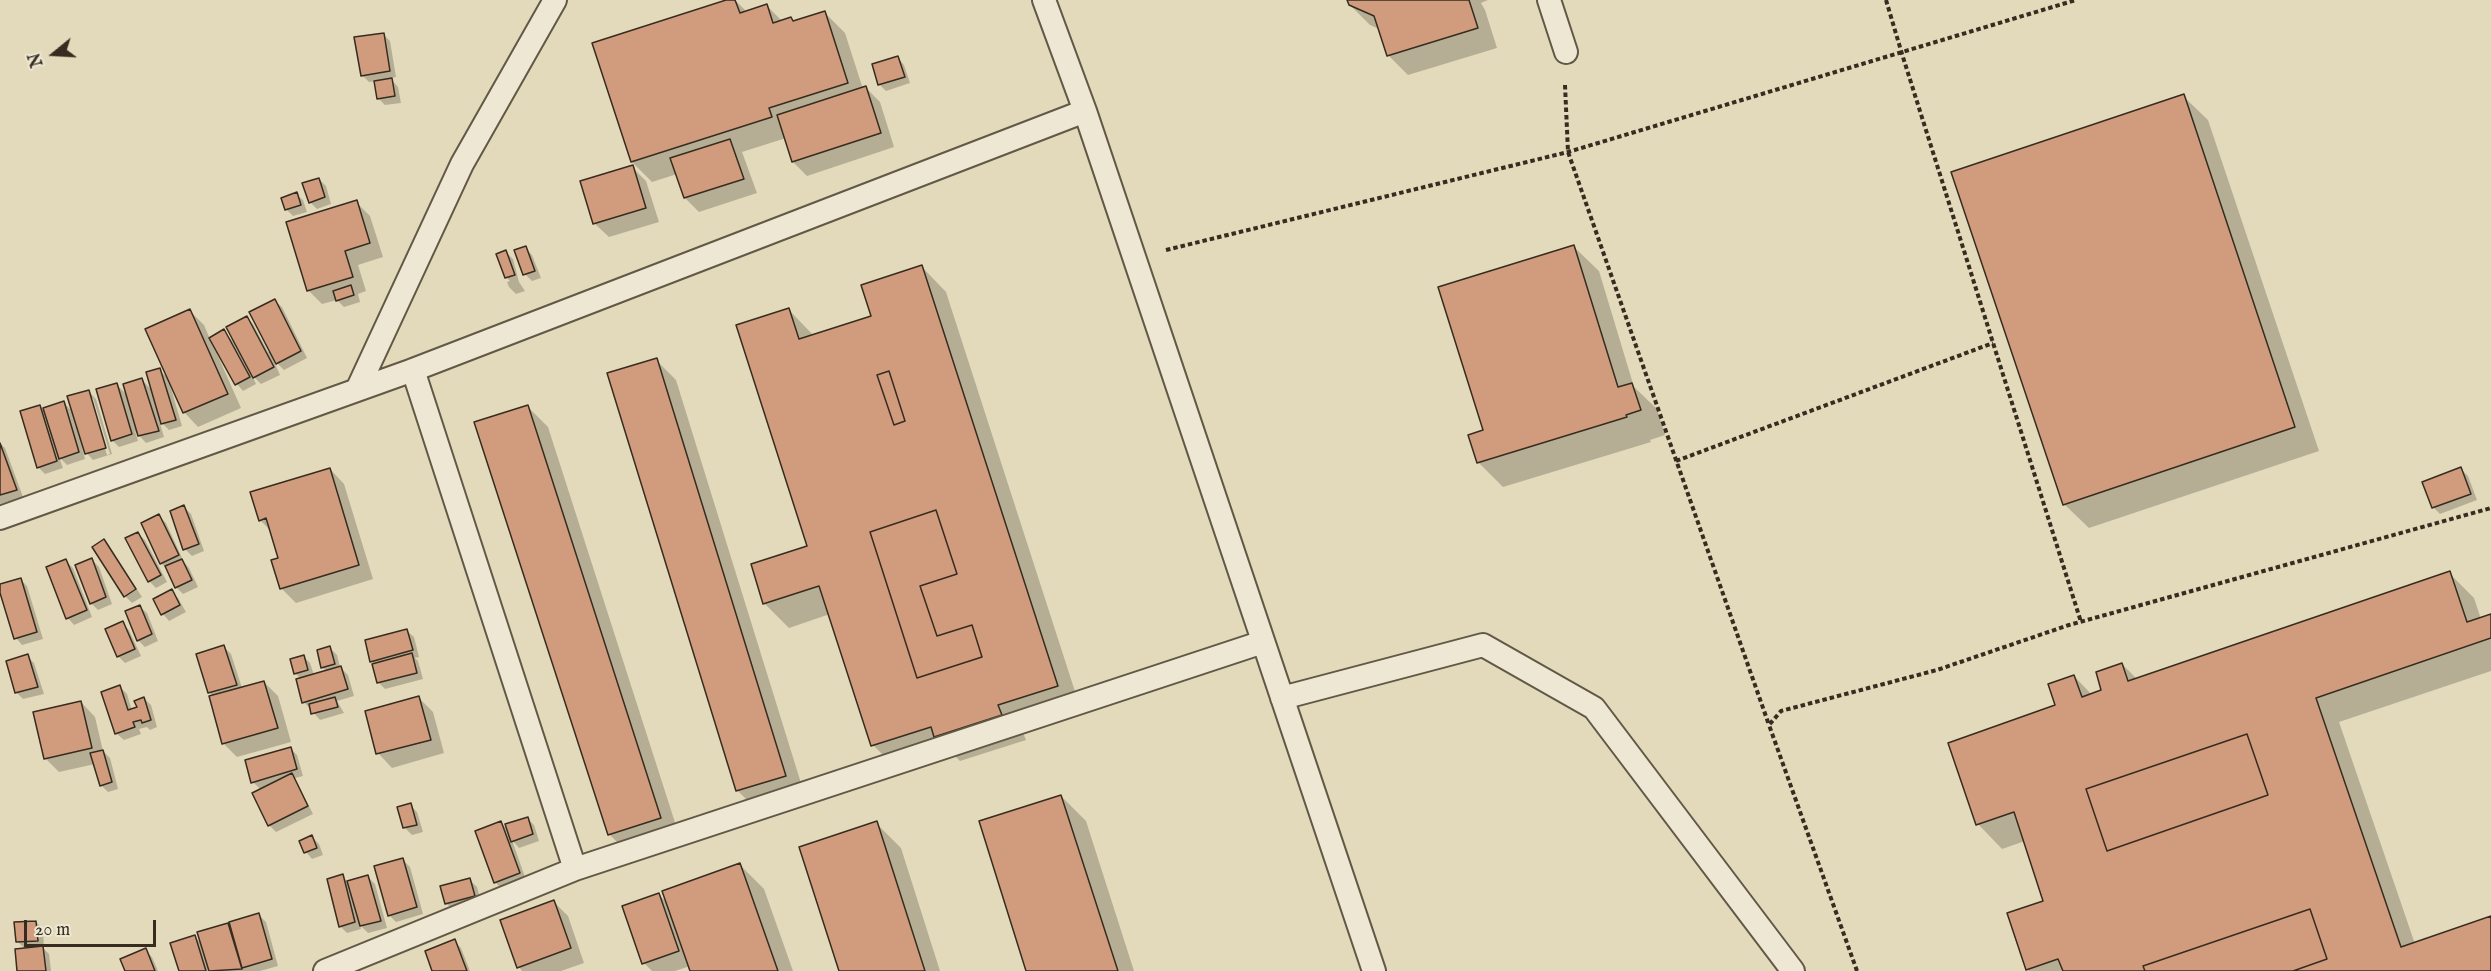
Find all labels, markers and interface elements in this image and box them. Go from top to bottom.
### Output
north arrow [24,24,84,84]
text: N [25,50,49,69]
scale bar [27,908,159,946]
text: 20 m [35,919,70,942]

